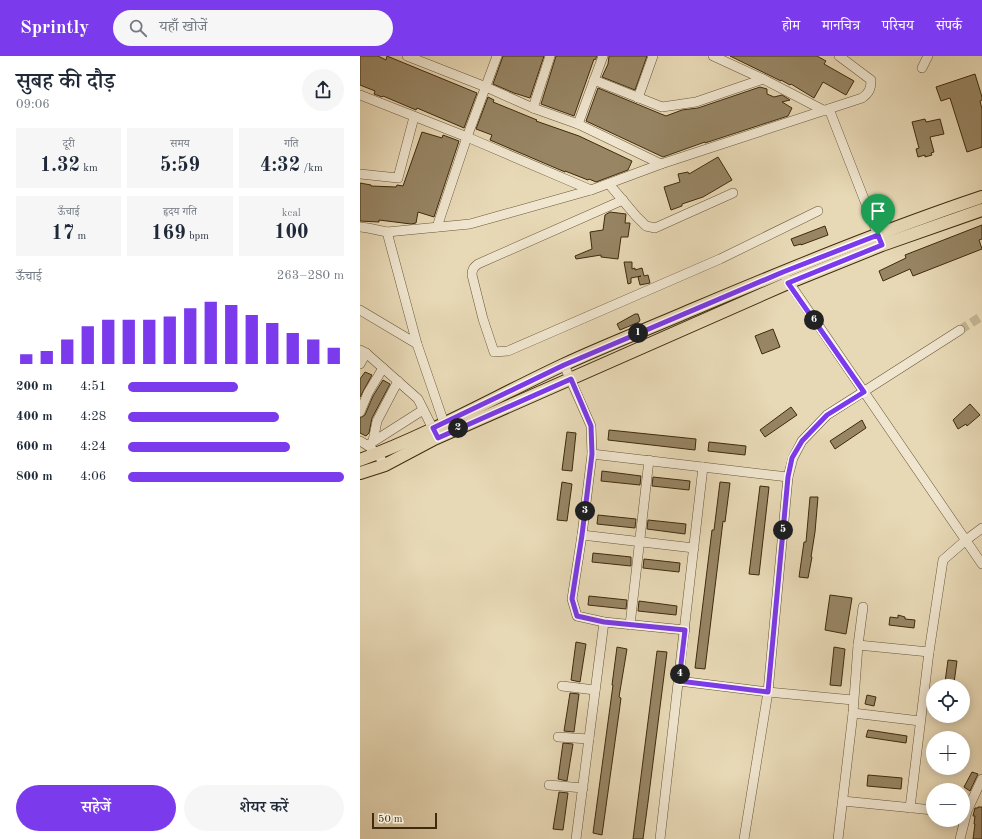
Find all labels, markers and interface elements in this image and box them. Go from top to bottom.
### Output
search box [113,10,393,46]
icon: search [127,17,149,39]
text: Sprintly [20,19,89,38]
text: होम [782,19,800,33]
text: मानचित्र [822,19,860,33]
text: परिचय [882,19,914,33]
text: संपर्क [936,19,962,33]
text: यहाँ खोजें [159,20,207,35]
button: share [302,69,344,111]
text: सुबह की दौड़ [16,71,115,93]
text: 09:06 [16,98,50,111]
text: दूरी [63,139,75,150]
text: समय [170,139,190,150]
text: गति [284,139,299,150]
text: 1.32 [40,156,80,176]
text: 5:59 [160,156,200,176]
text: 4:32 [260,156,300,176]
text: km [80,163,98,174]
text: /km [300,163,323,174]
pin [861,194,895,235]
icon: arrive [867,200,889,222]
text: ऊँचाई [58,207,80,218]
text: हृदय गति [163,207,197,218]
text: kcal [282,208,301,219]
text: 100 [274,223,309,243]
text: 17 [51,224,74,244]
text: 169 [151,224,186,244]
text: m [74,231,86,242]
text: bpm [186,231,209,242]
text: 263–280 m [277,269,344,282]
text: ऊँचाई [16,270,42,283]
pin: 6 [804,310,824,330]
text: 6 [811,314,817,325]
pin: 1 [628,323,648,343]
text: 1 [635,327,641,338]
text: 200 m [16,380,53,393]
text: 4:51 [80,380,106,393]
text: 400 m [16,410,53,423]
text: 4:28 [80,410,106,423]
pin: 2 [448,418,468,438]
text: 2 [455,422,461,433]
text: 600 m [16,440,53,453]
text: 4:24 [80,440,106,453]
text: 800 m [16,470,53,483]
text: 4:06 [80,470,106,483]
pin: 3 [575,501,595,521]
text: 3 [582,505,588,516]
pin: 5 [773,520,793,540]
text: 5 [780,524,786,535]
pin: 4 [670,664,690,684]
text: 4 [677,668,683,679]
map controls [926,679,970,827]
button: locate [926,679,970,723]
button: + [926,731,970,775]
button: − [926,783,970,827]
button: सहेजें [16,785,176,831]
button: शेयर करें [184,785,344,831]
scale bar [372,811,437,830]
text: 50 m [378,814,403,825]

